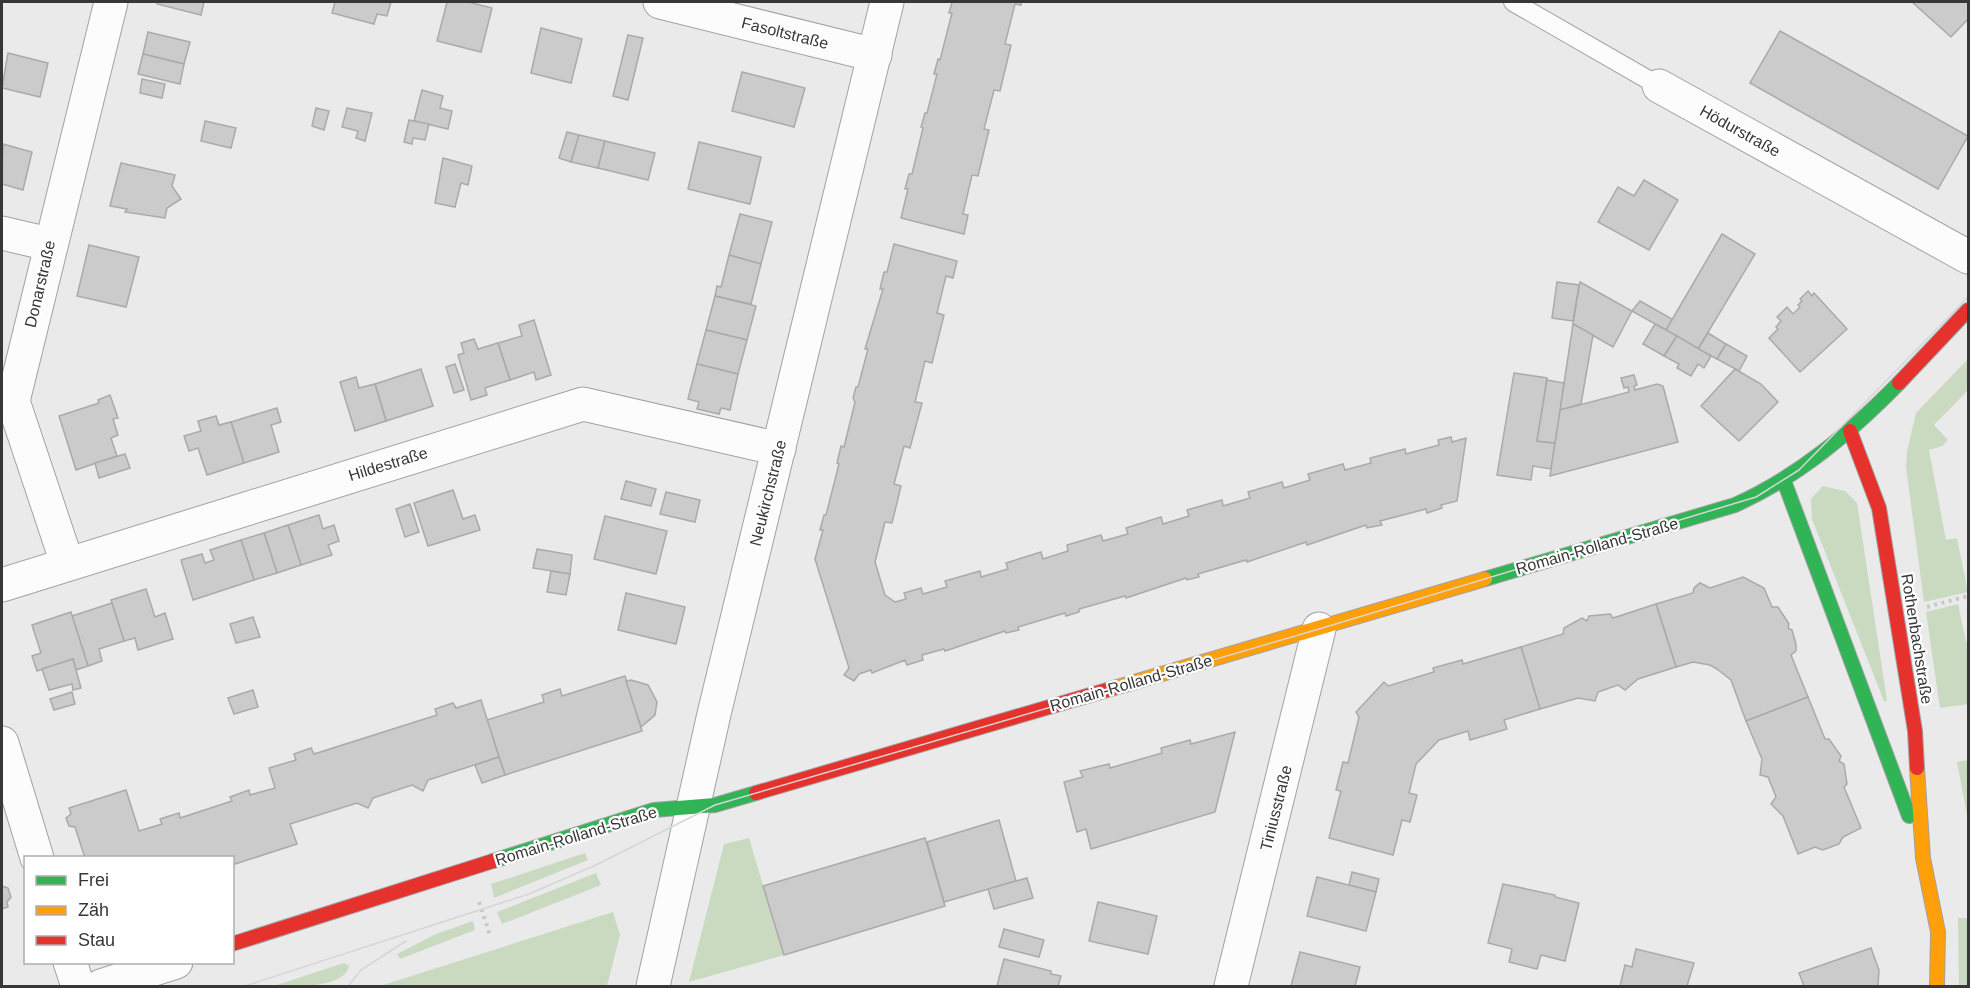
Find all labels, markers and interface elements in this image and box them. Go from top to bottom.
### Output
street label: Fasoltstraße [740,14,830,52]
street label: Hödurstraße [1697,102,1783,160]
street label: Donarstraße [22,239,58,329]
street label: Neukirchstraße [747,438,789,548]
street label: Hildestraße [346,444,430,484]
street label: Romain-Rolland-Straße [1514,515,1680,577]
street label: Rothenbachstraße [1898,573,1936,705]
street label: Romain-Rolland-Straße [1048,652,1214,714]
street label: Tiniusstraße [1257,763,1295,852]
street label: Romain-Rolland-Straße [493,803,659,869]
legend [24,856,234,964]
text: Frei [78,870,109,890]
text: Zäh [78,900,109,920]
text: Stau [78,930,115,950]

